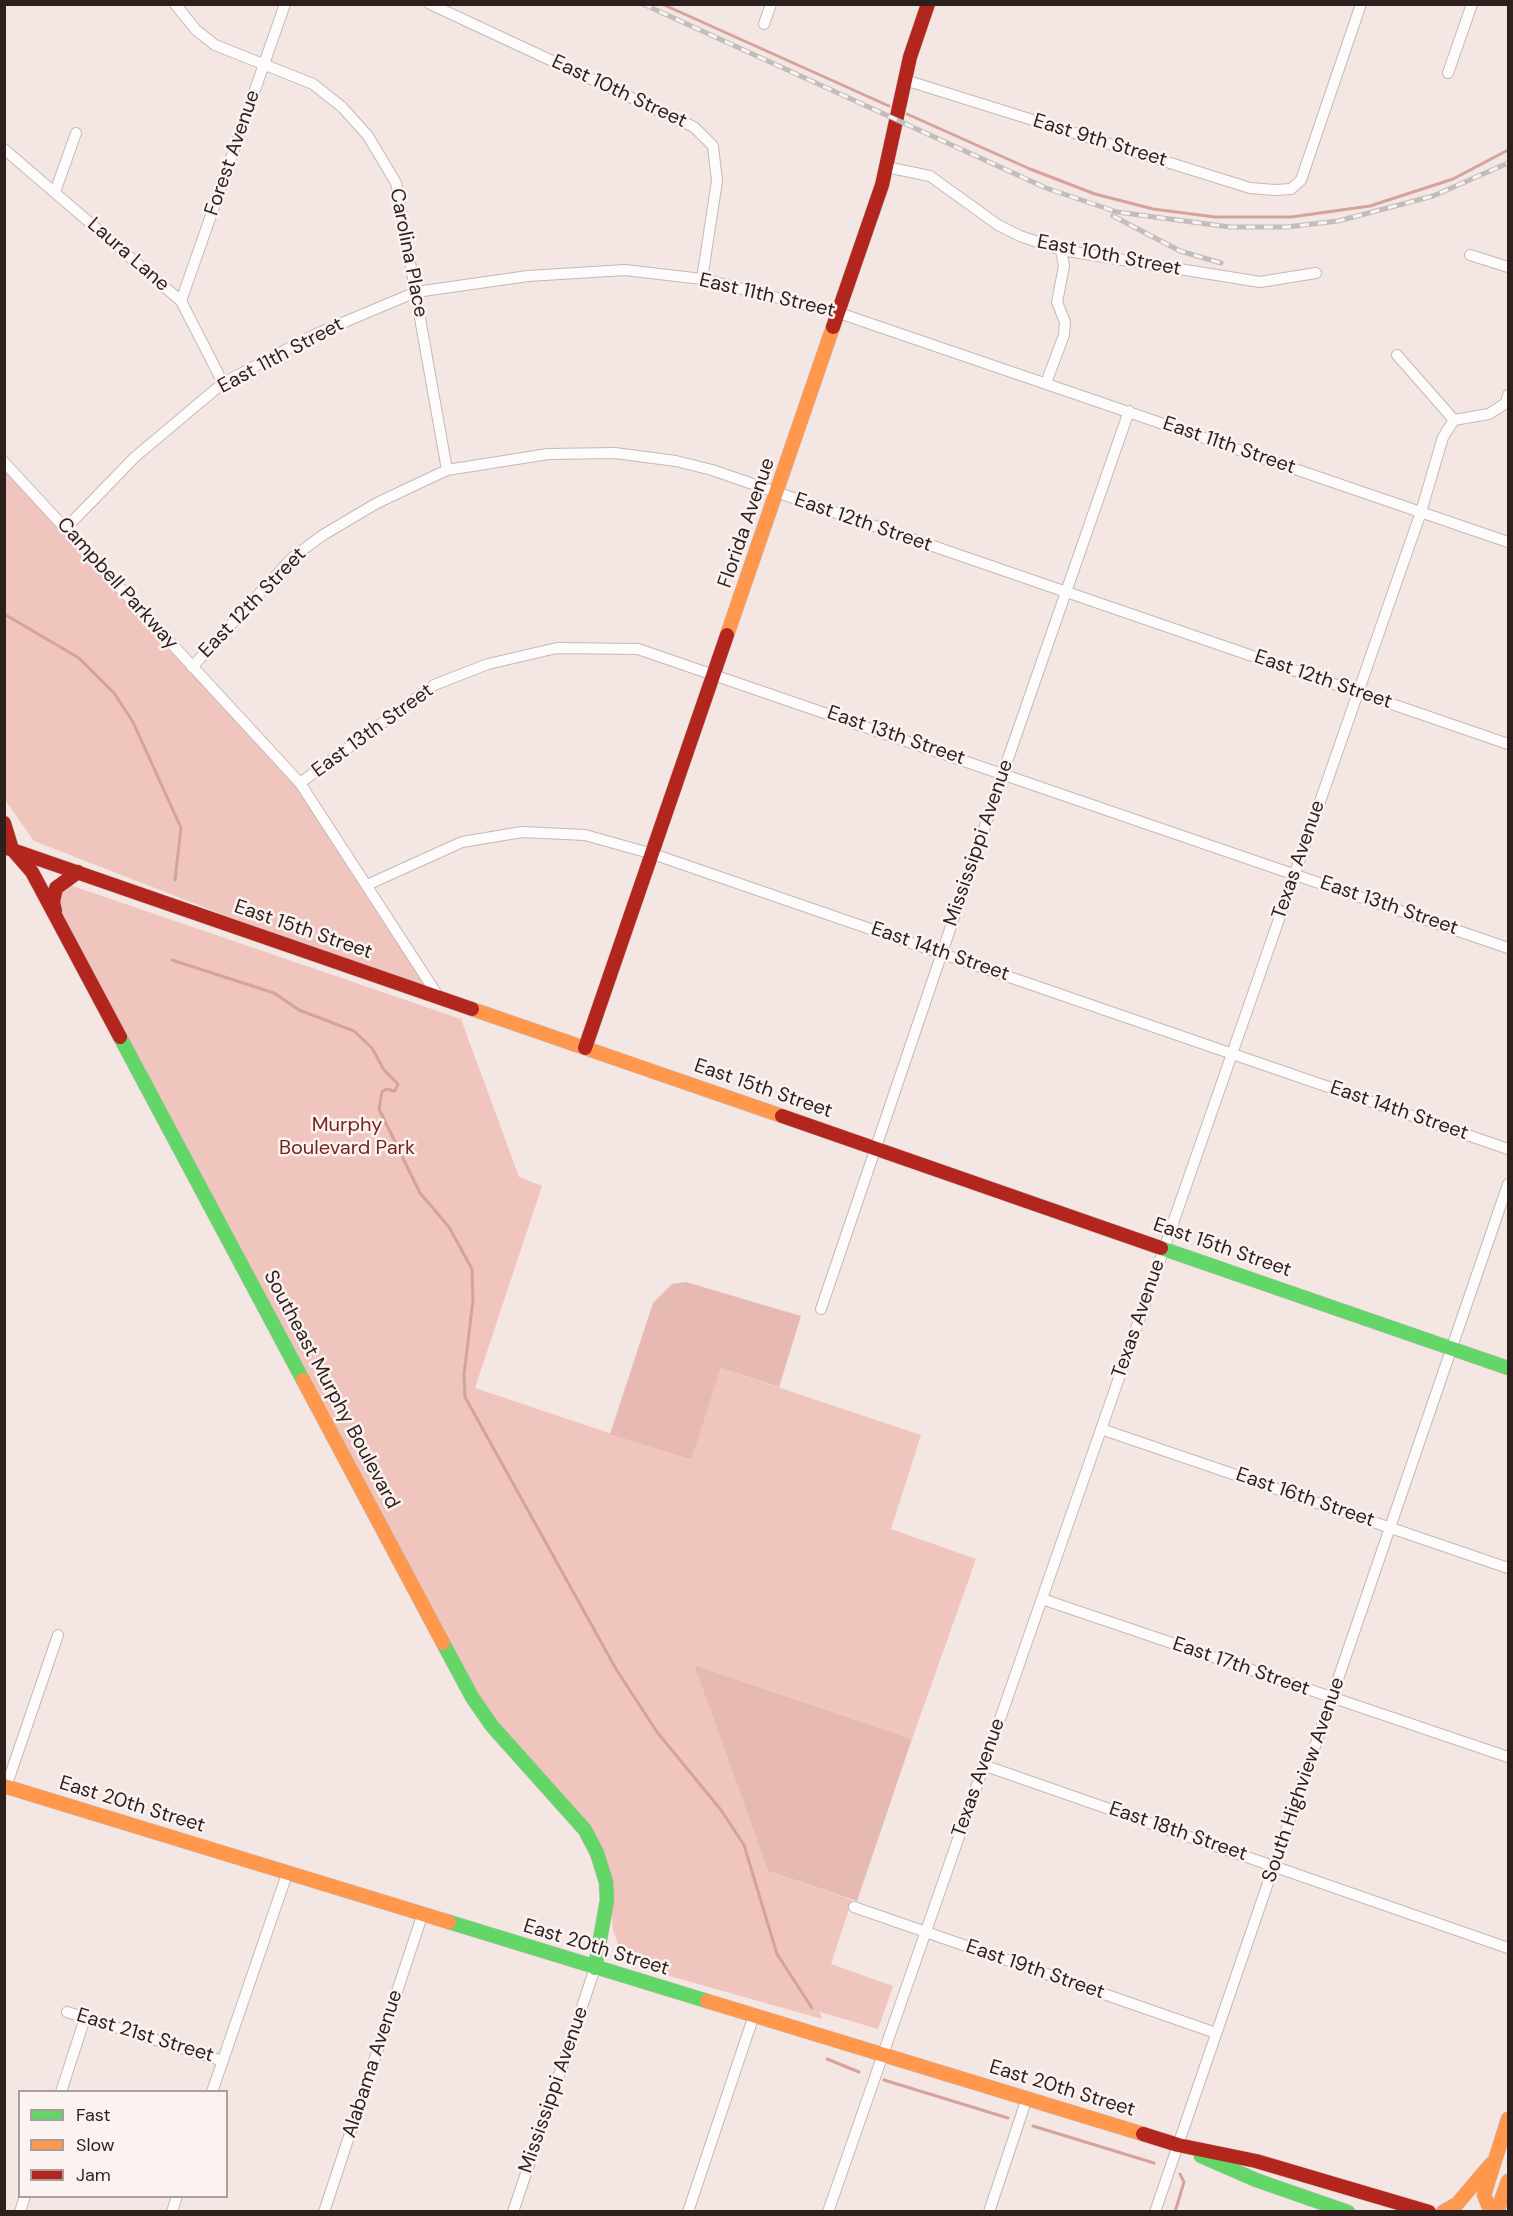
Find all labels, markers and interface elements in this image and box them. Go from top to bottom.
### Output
street label: East 10th Street [548,50,690,134]
street label: Forest Avenue [200,87,266,219]
street label: East 9th Street [1030,109,1170,173]
street label: Carolina Place [384,187,432,319]
street label: Laura Lane [82,213,174,297]
street label: East 10th Street [1035,230,1183,282]
street label: East 11th Street [697,269,837,323]
street label: East 11th Street [214,313,348,399]
street label: East 11th Street [1159,412,1299,480]
street label: Florida Avenue [714,455,780,591]
street label: East 12th Street [791,488,935,558]
street label: Campbell Parkway [51,513,183,655]
street label: East 12th Street [194,543,312,663]
street label: East 12th Street [1251,645,1395,715]
street label: East 13th Street [308,679,438,783]
street label: East 13th Street [824,701,968,771]
street label: Mississippi Avenue [939,757,1019,929]
street label: Texas Avenue [1267,797,1331,923]
street label: East 13th Street [1317,871,1461,941]
street label: East 15th Street [231,895,375,965]
street label: East 14th Street [868,917,1012,987]
street label: East 15th Street [691,1054,835,1124]
street label: East 14th Street [1327,1076,1471,1146]
park label: Murphy Boulevard Park [279,1114,415,1161]
street label: East 15th Street [1150,1213,1294,1283]
street label: Texas Avenue [1107,1256,1171,1382]
street label: Southeast Murphy Boulevard [258,1267,404,1513]
street label: East 16th Street [1233,1463,1377,1533]
street label: East 17th Street [1169,1632,1313,1702]
street label: South Highview Avenue [1258,1674,1350,1886]
street label: Texas Avenue [947,1715,1011,1841]
street label: East 20th Street [56,1771,208,1839]
street label: East 18th Street [1106,1797,1250,1867]
street label: East 20th Street [520,1914,672,1982]
street label: East 19th Street [963,1935,1107,2005]
street label: Alabama Avenue [338,1987,408,2141]
street label: East 21st Street [74,2004,216,2068]
street label: Mississippi Avenue [514,2004,594,2176]
street label: East 20th Street [986,2055,1138,2123]
legend [18,2090,228,2198]
text: Fast [76,2103,111,2127]
text: Slow [76,2133,115,2157]
text: Jam [76,2163,111,2187]

